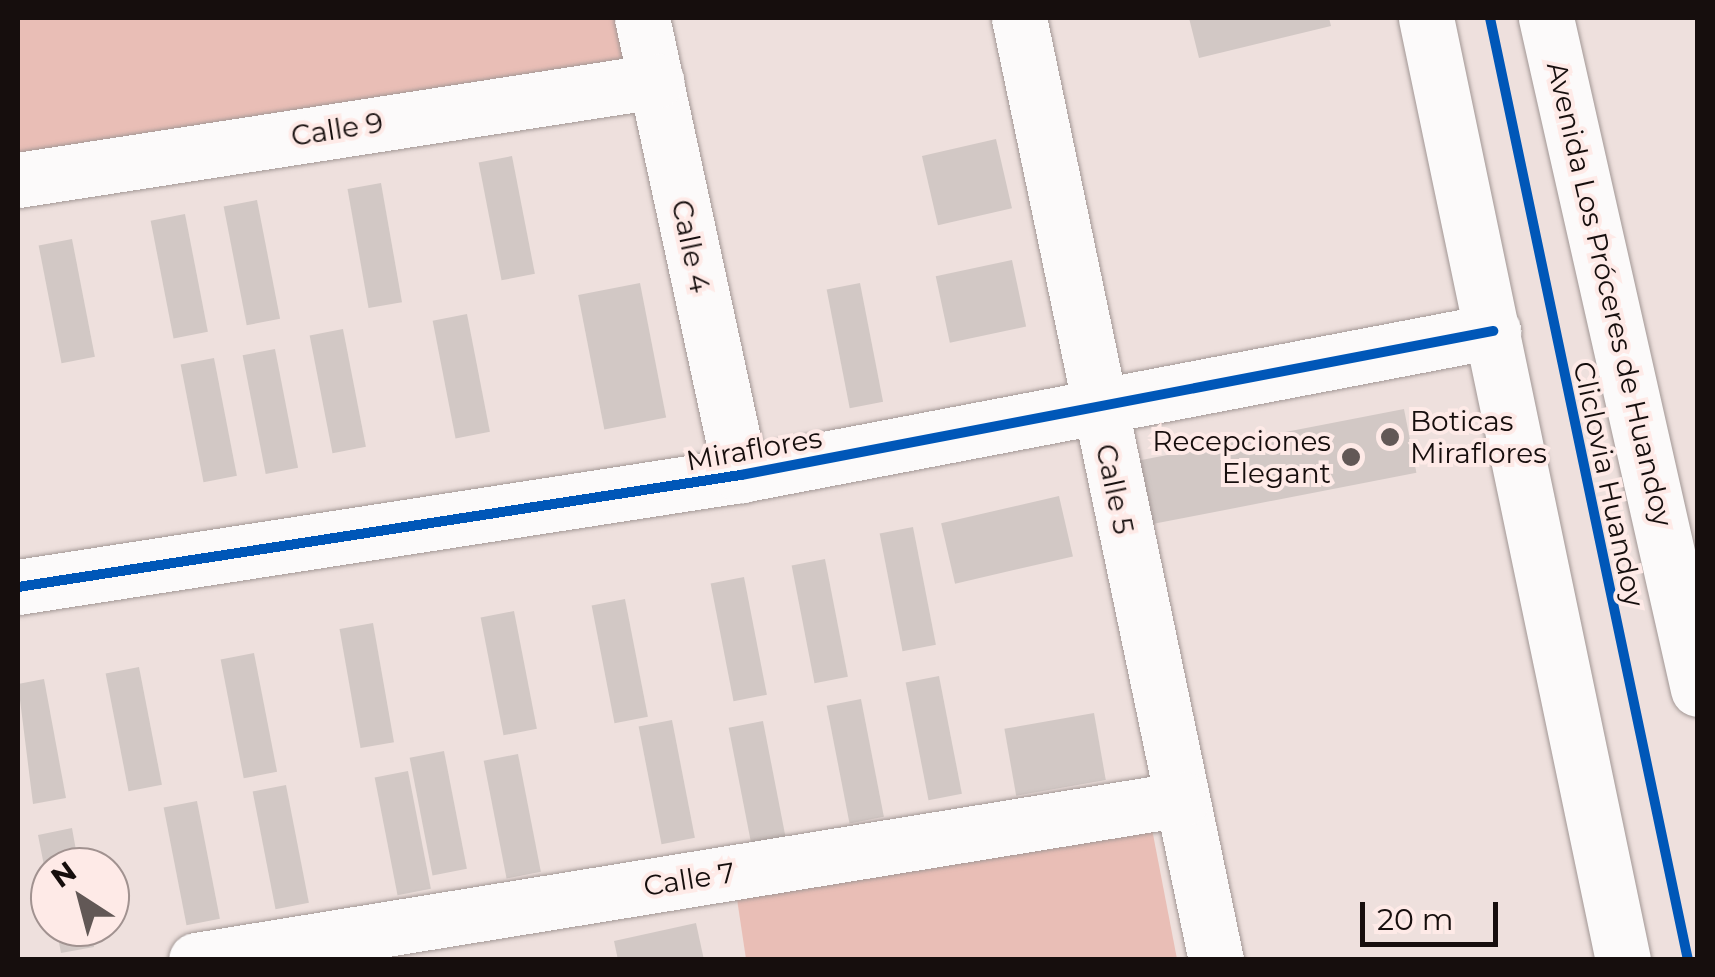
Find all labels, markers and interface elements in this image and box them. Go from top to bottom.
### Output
street label: Avenida Los Próceres de Huandoy [1540,58,1680,530]
street label: Calle 9 [289,105,385,153]
street label: Calle 4 [665,197,717,295]
street label: Cliclovia Huandoy [1567,358,1651,610]
place label: Boticas Miraflores [1410,404,1547,470]
street label: Miraflores [684,421,824,477]
place label: Recepciones Elegant [1152,424,1331,490]
marker: Boticas Miraflores [1379,426,1401,448]
street label: Calle 5 [1089,441,1141,537]
marker: Recepciones Elegant [1340,446,1362,468]
north arrow [30,847,130,947]
text: N [44,854,83,895]
street label: Calle 7 [641,855,737,903]
scale bar [1365,882,1502,944]
text: 20 m [1377,901,1454,938]

